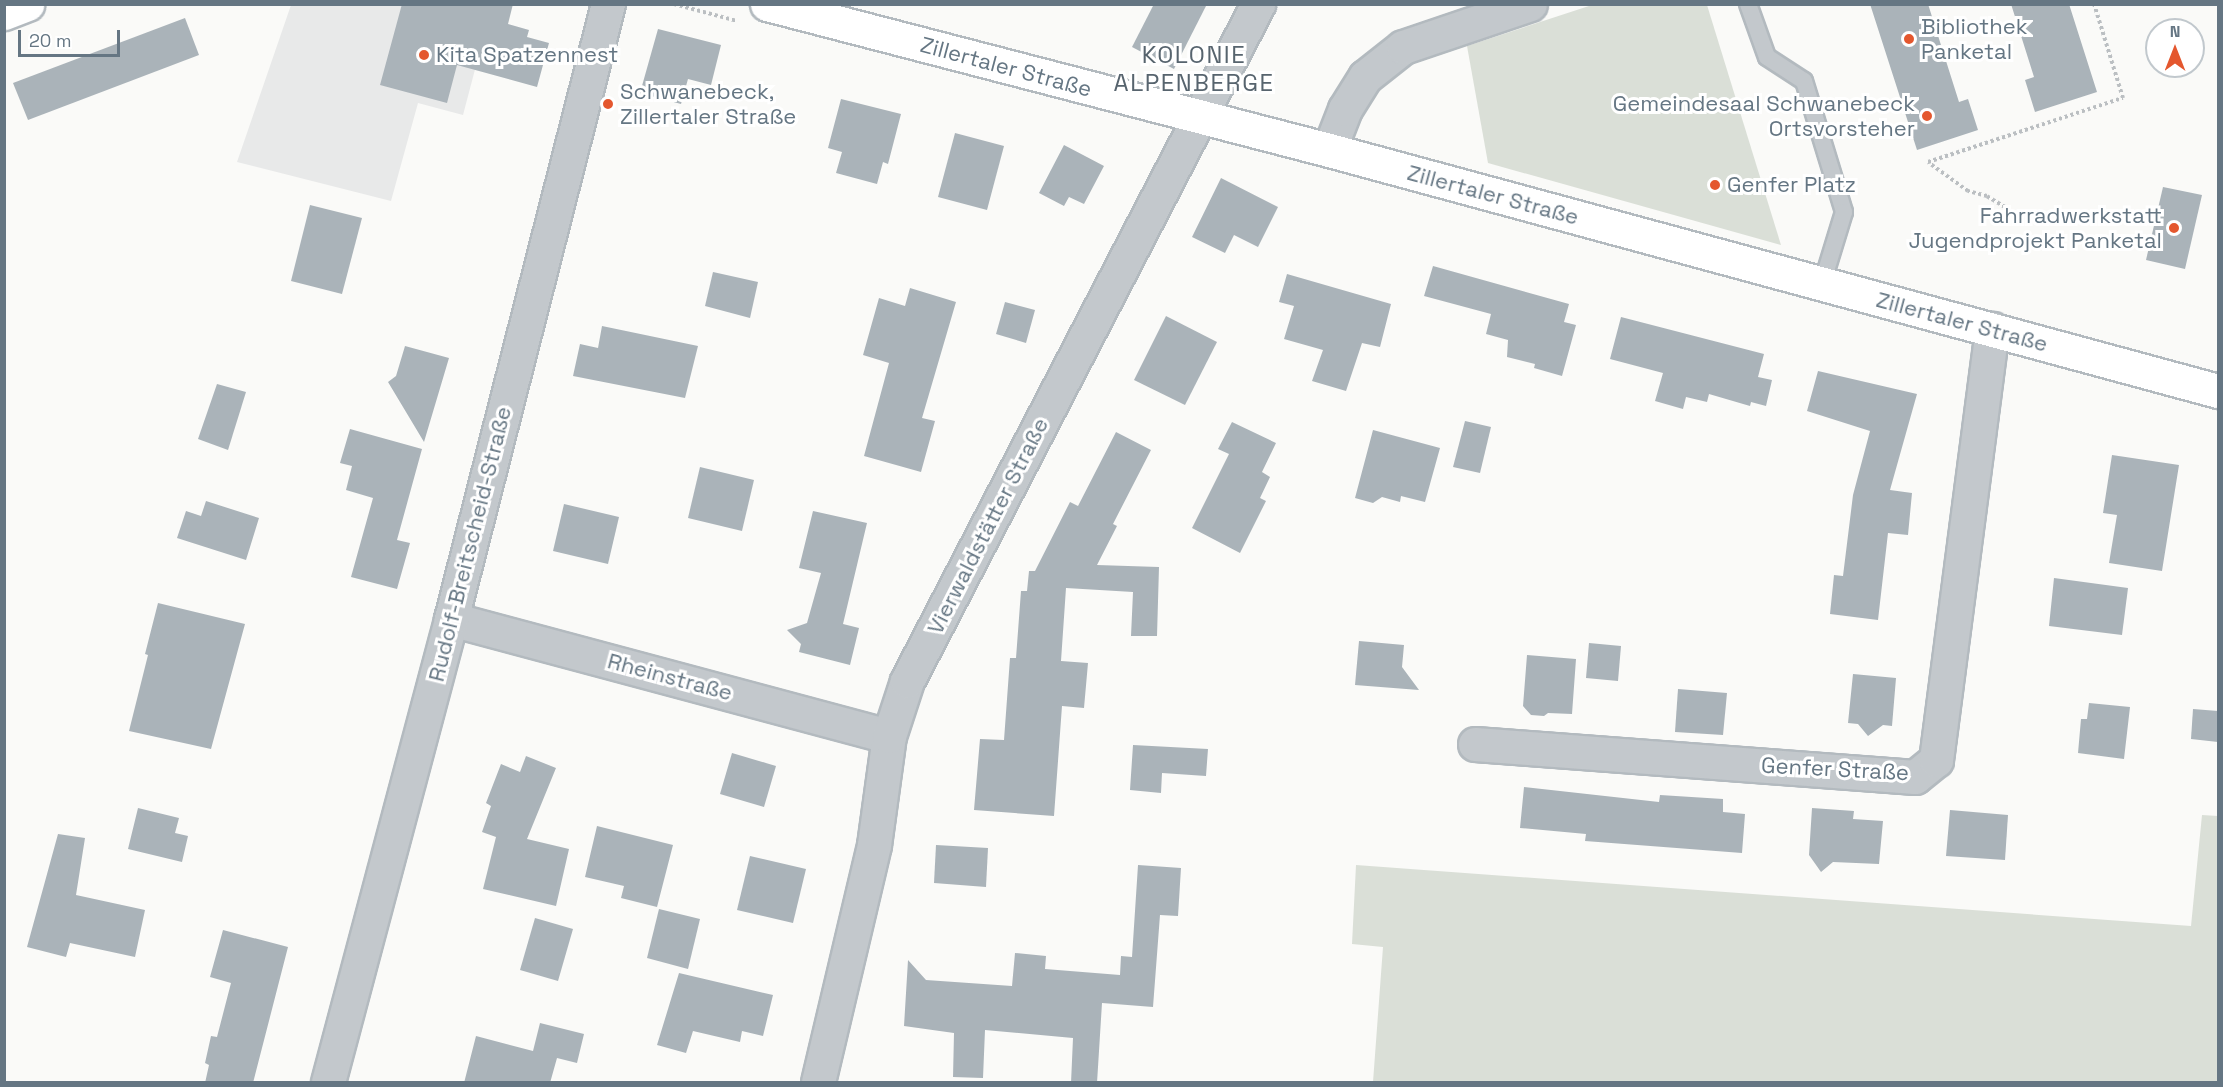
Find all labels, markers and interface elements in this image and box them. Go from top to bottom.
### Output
place label: Bibliothek Panketal [1921,13,2028,64]
scale bar [21,18,123,56]
north arrow [2145,18,2205,78]
text: N [2170,21,2180,42]
text: 20 m [29,29,72,52]
street label: Zillertaler Straße [917,31,1095,103]
marker: Bibliothek Panketal [1902,32,1916,46]
district label: KOLONIE ALPENBERGE [1114,41,1274,97]
place label: Kita Spatzennest [436,42,618,68]
marker: Kita Spatzennest [417,48,431,62]
place label: Schwanebeck, Zillertaler Straße [620,78,796,130]
place label: Gemeindesaal Schwanebeck Ortsvorsteher [1613,90,1915,142]
marker: Schwanebeck, Zillertaler Straße [601,97,615,111]
marker: Gemeindesaal Schwanebeck Ortsvorsteher [1920,109,1934,123]
street label: Zillertaler Straße [1404,159,1582,231]
place label: Genfer Platz [1727,172,1856,198]
marker: Genfer Platz [1708,178,1722,192]
place label: Fahrradwerkstatt Jugendprojekt Panketal [1908,202,2162,254]
marker: Fahrradwerkstatt Jugendprojekt Panketal [2167,221,2181,235]
street label: Zillertaler Straße [1873,286,2051,358]
street label: Rudolf-Breitscheid-Straße [423,404,517,684]
street label: Vierwaldstätter Straße [922,413,1054,639]
street label: Rheinstraße [605,648,735,706]
street label: Genfer Straße [1760,752,1910,786]

